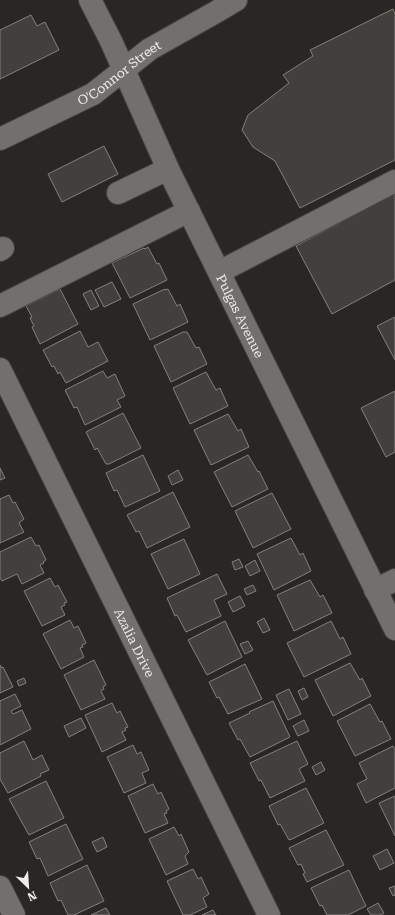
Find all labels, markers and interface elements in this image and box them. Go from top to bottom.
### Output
street label: O'Connor Street [75,37,164,108]
street label: Pulgas Avenue [213,272,267,360]
street label: Azalia Drive [111,606,158,680]
north arrow [8,867,48,907]
text: N [25,888,39,904]

